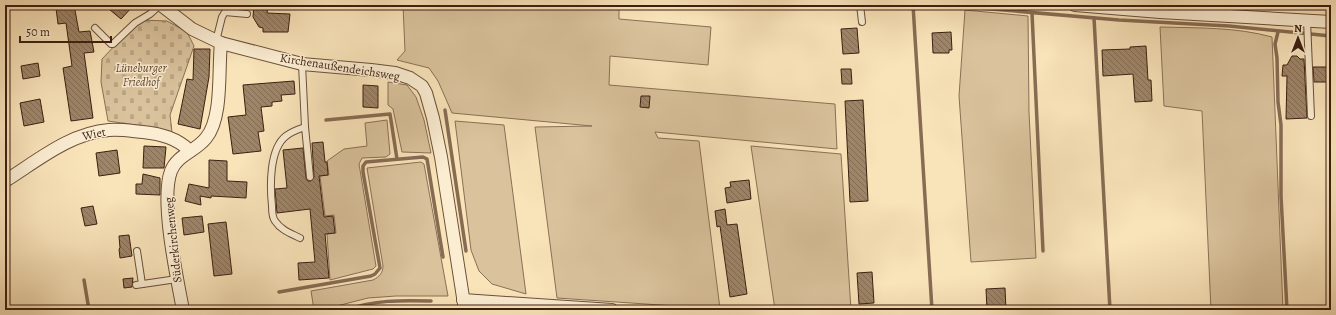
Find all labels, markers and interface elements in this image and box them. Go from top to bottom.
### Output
scale bar [20,18,111,44]
north arrow [1278,18,1318,58]
text: N [1294,21,1302,36]
text: 50 m [26,24,50,40]
street label: Kirchenaußendeichsweg [279,50,401,84]
park label: Lüneburger Friedhof [115,60,167,90]
street label: Wiet [80,124,107,144]
street label: Süderkirchenweg [161,196,185,284]

